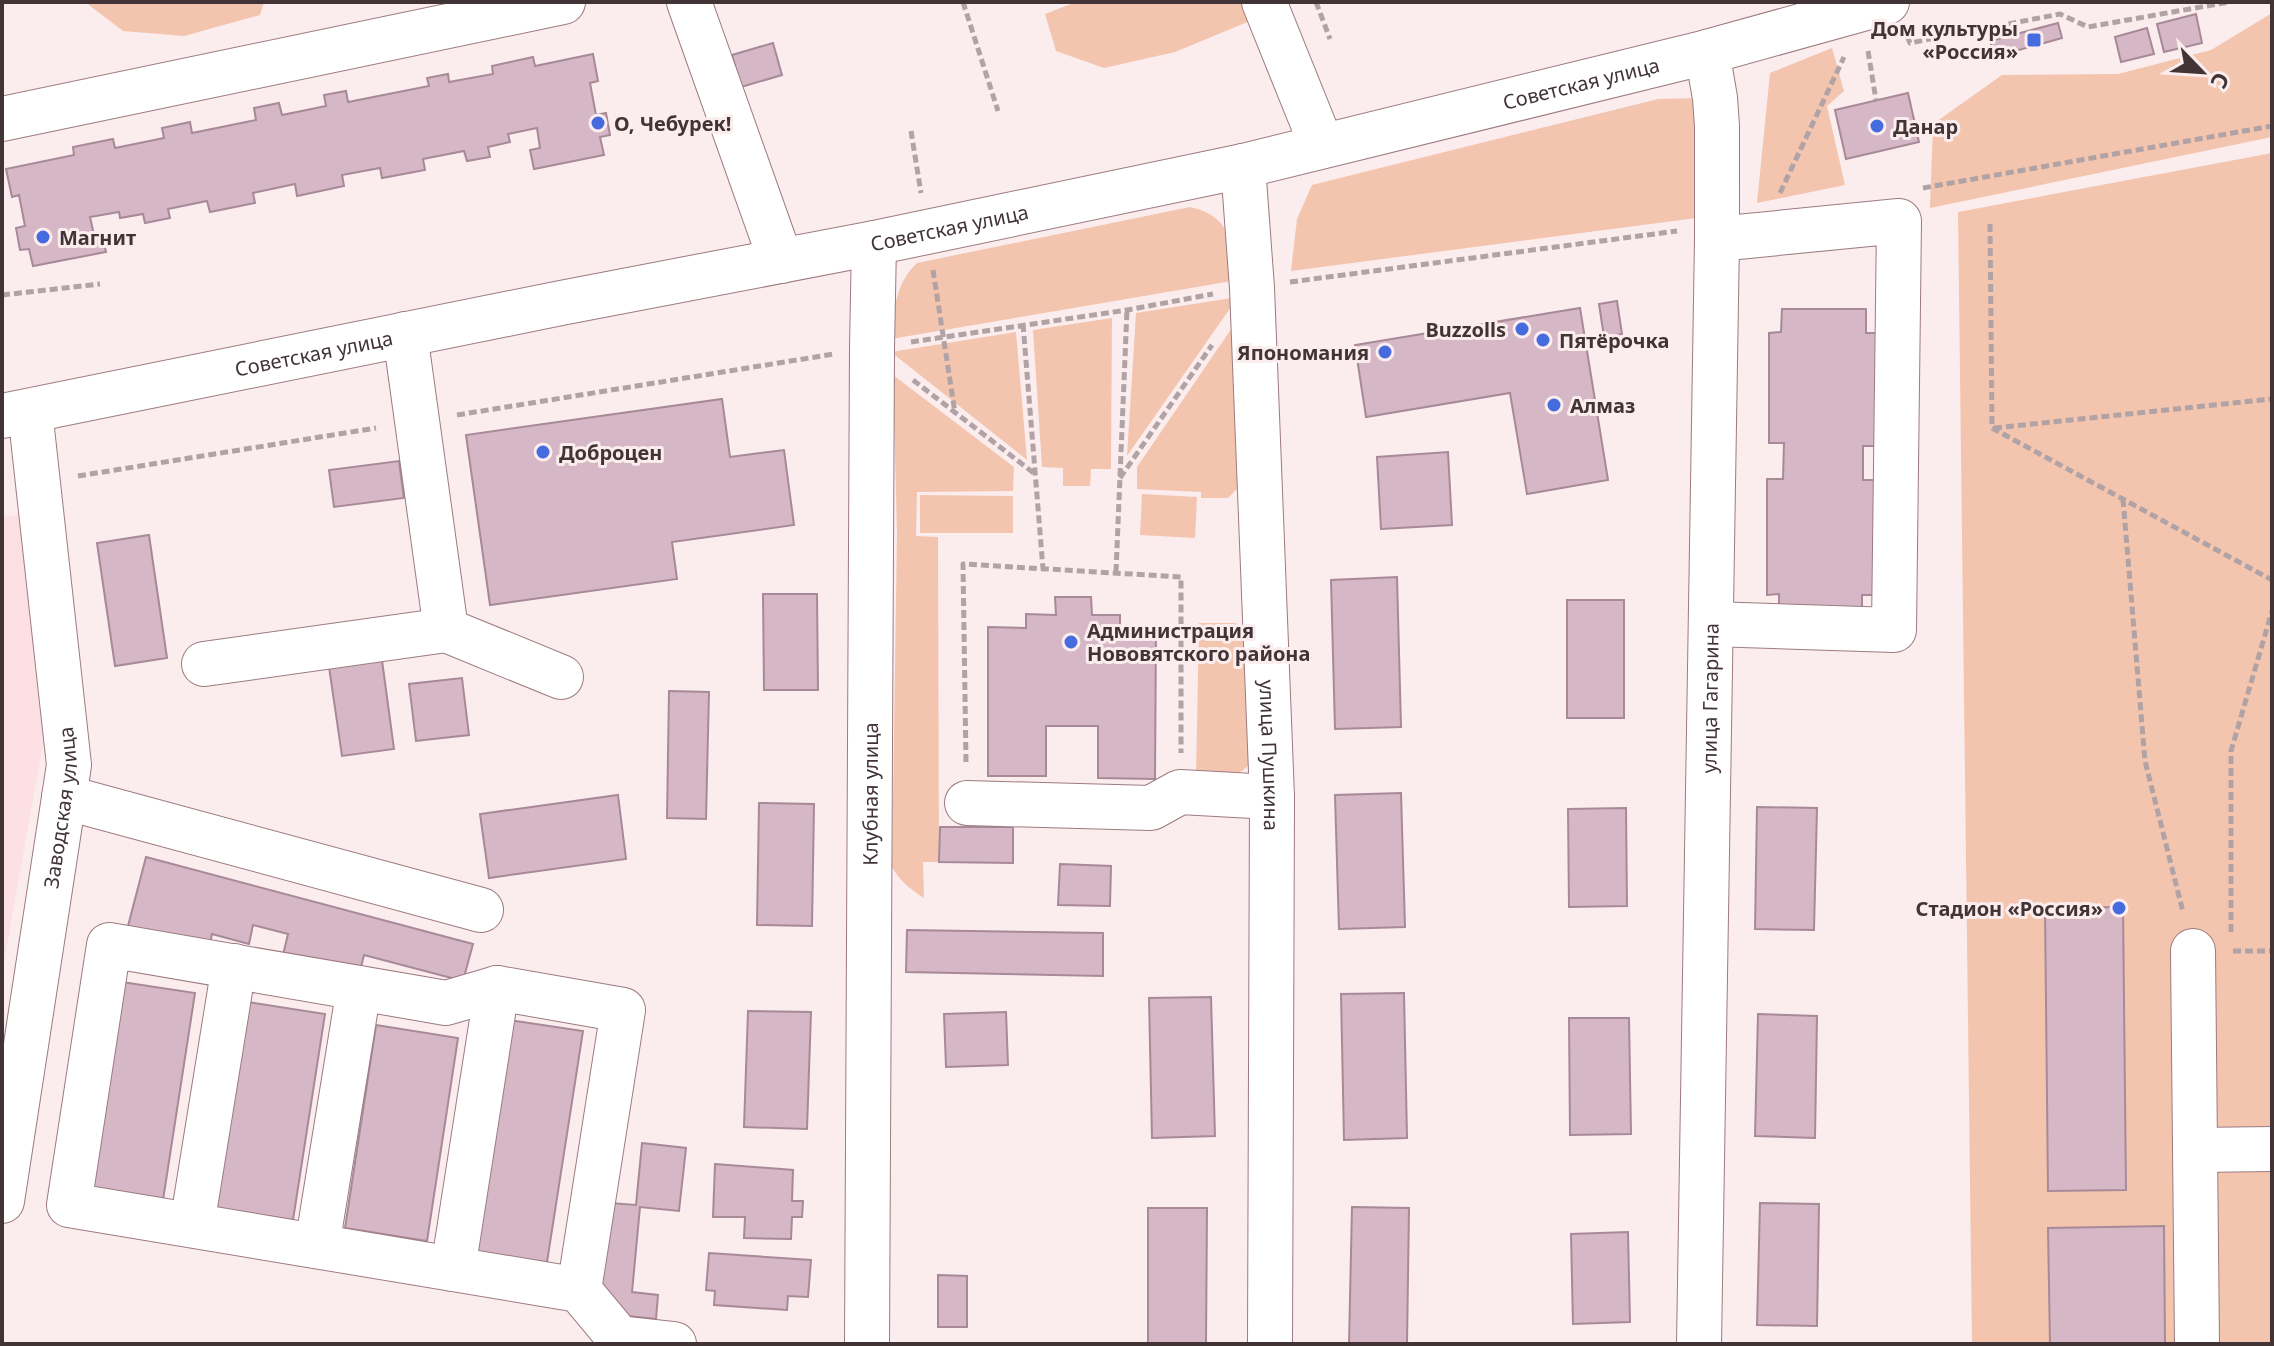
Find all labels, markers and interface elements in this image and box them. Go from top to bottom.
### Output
place label: Дом культуры «Россия» [1871,15,2018,65]
marker: Дом культуры «Россия» [2025,31,2043,49]
north arrow [2162,32,2242,112]
street label: Советская улица [1500,51,1662,115]
text: С [2204,68,2238,94]
place label: О, Чебурек! [614,110,731,137]
place label: Данар [1893,113,1958,140]
marker: О, Чебурек! [589,114,607,132]
marker: Данар [1868,117,1886,135]
street label: Советская улица [868,198,1031,257]
place label: Магнит [59,224,136,251]
marker: Магнит [34,228,52,246]
place label: Buzzolls [1426,316,1506,343]
marker: Buzzolls [1513,320,1531,338]
street label: Советская улица [232,324,395,382]
place label: Пятёрочка [1559,327,1669,354]
marker: Пятёрочка [1534,331,1552,349]
place label: Япономания [1237,339,1369,366]
marker: Япономания [1376,343,1394,361]
place label: Алмаз [1570,392,1635,419]
marker: Алмаз [1545,396,1563,414]
place label: Доброцен [559,439,662,466]
marker: Доброцен [534,443,552,461]
place label: Администрация Нововятского района [1087,617,1310,667]
street label: улица Гагарина [1695,623,1724,773]
marker: Администрация Нововятского района [1062,633,1080,651]
street label: улица Пушкина [1254,679,1286,831]
street label: Клубная улица [856,722,884,866]
street label: Заводская улица [37,726,83,890]
place label: Стадион «Россия» [1916,895,2103,922]
marker: Стадион «Россия» [2110,899,2128,917]

